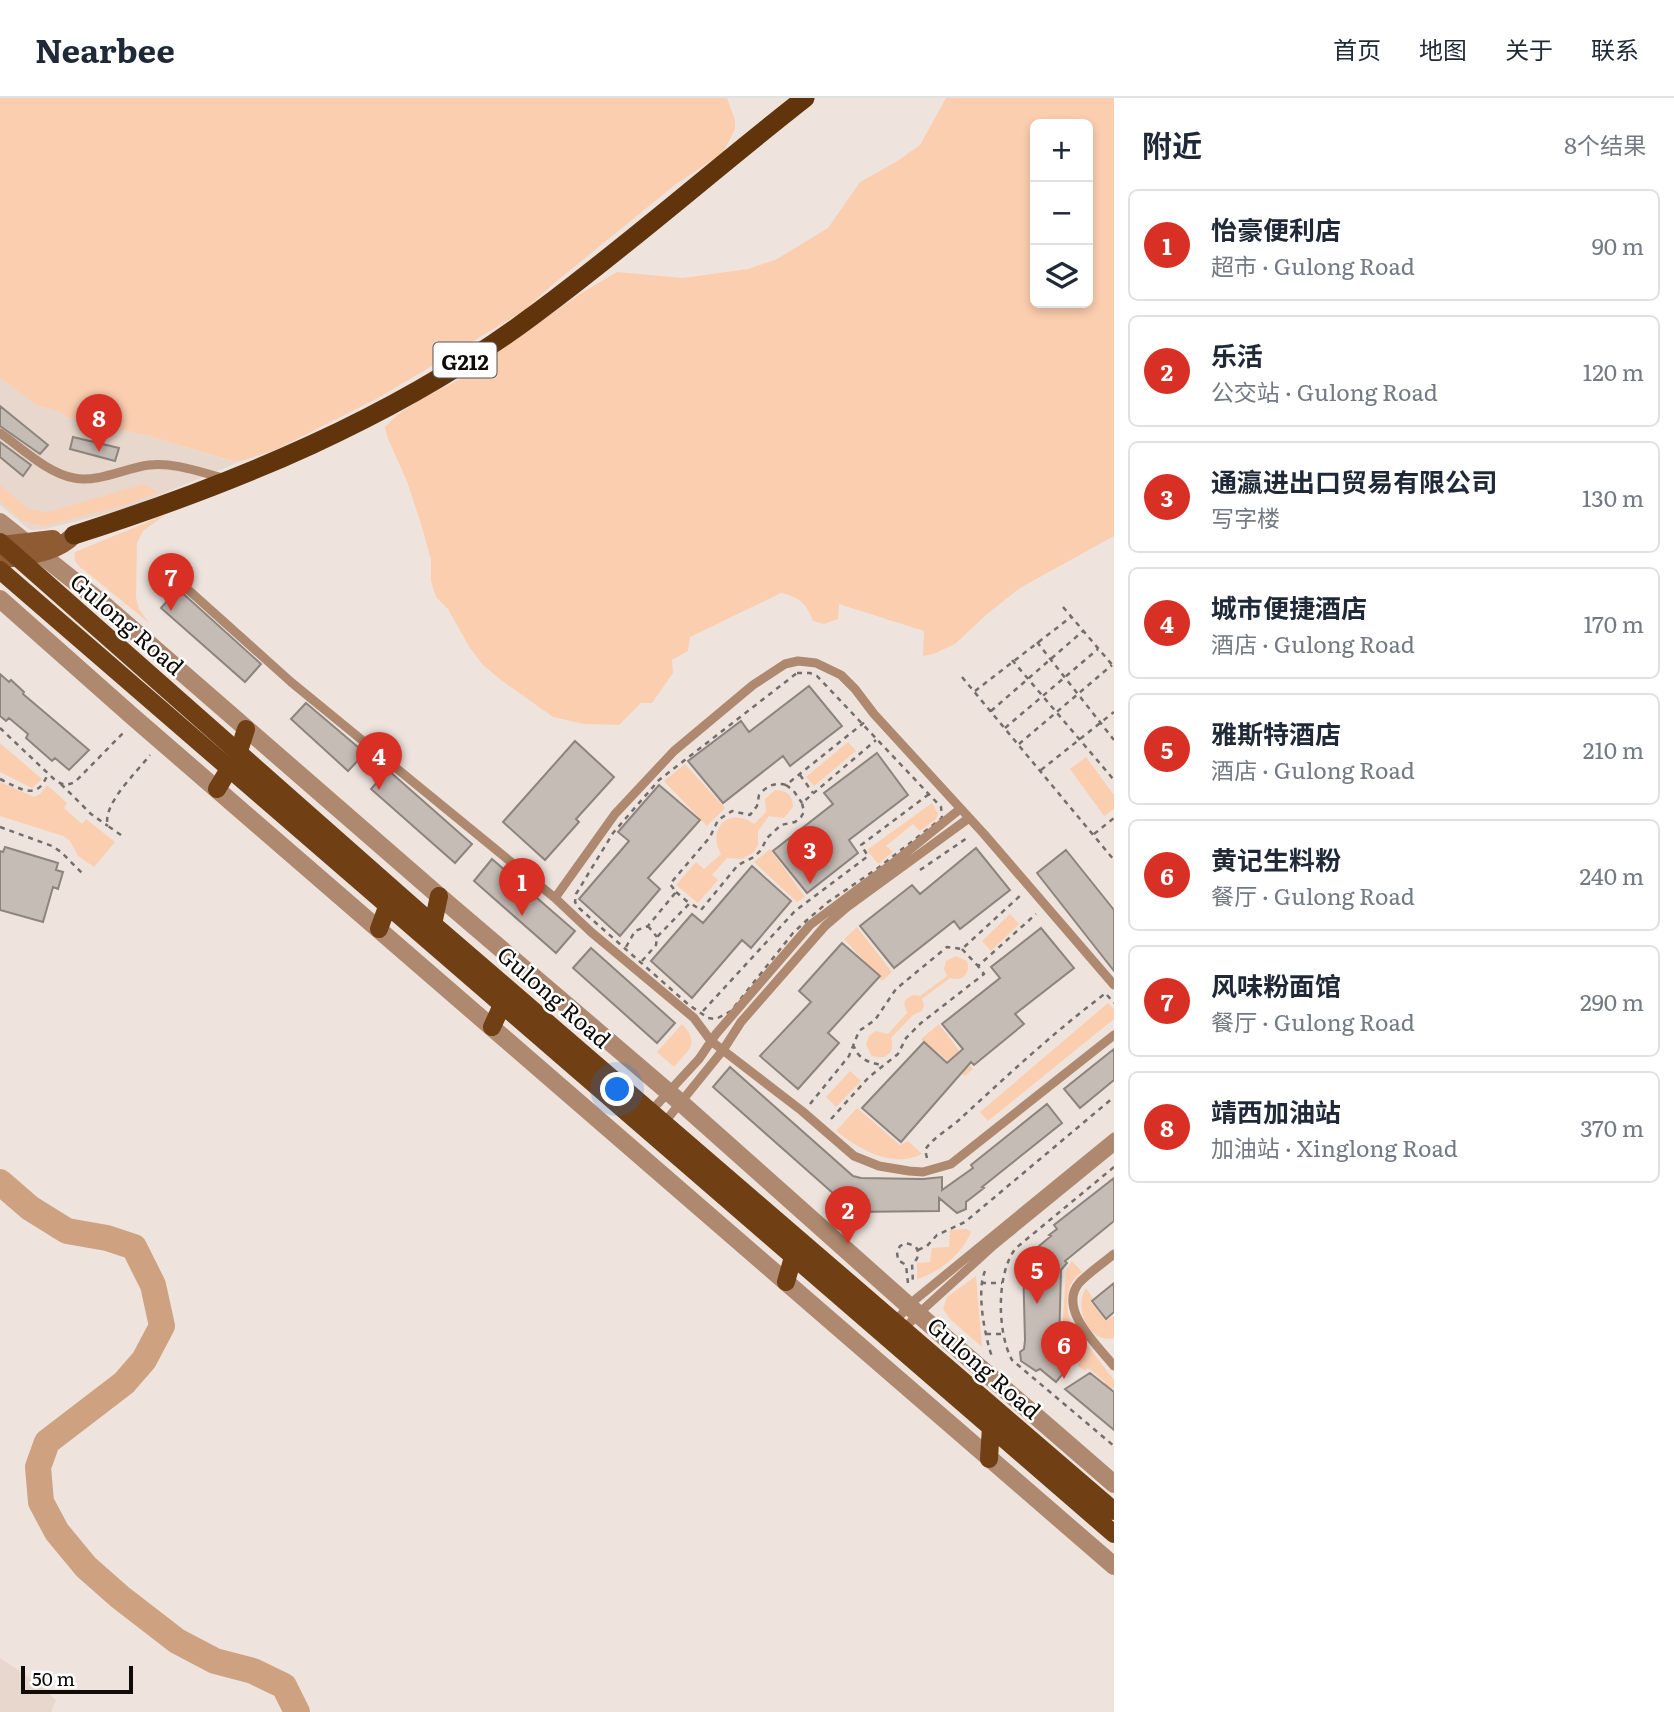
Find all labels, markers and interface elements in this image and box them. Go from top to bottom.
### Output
text: Nearbee [35,24,175,73]
text: 首页 [1333,31,1381,66]
text: 地图 [1419,31,1467,66]
text: 关于 [1505,31,1553,66]
text: 联系 [1591,31,1639,66]
map controls [1030,119,1093,308]
button: + [1030,119,1093,182]
text: 附近 [1142,122,1202,166]
text: 8个结果 [1564,127,1646,161]
button: − [1030,182,1093,245]
text: 怡豪便利店 [1211,209,1341,248]
text: 1 [1162,228,1172,262]
text: 90 m [1592,228,1644,262]
button: layers [1030,245,1093,308]
text: 超市 · Gulong Road [1211,248,1415,282]
text: 乐活 [1211,335,1263,374]
road number: G212 [434,342,496,378]
text: 2 [1161,354,1173,388]
text: 120 m [1583,354,1644,388]
text: 公交站 · Gulong Road [1211,374,1438,408]
pin: 8 [76,394,122,452]
text: 通瀛进出口贸易有限公司 [1211,461,1497,500]
text: 3 [1161,480,1173,514]
text: 130 m [1582,480,1644,514]
text: 写字楼 [1211,500,1280,534]
pin: 7 [148,553,194,611]
street label: Gulong Road [64,564,192,682]
text: 城市便捷酒店 [1211,587,1367,626]
text: 4 [1160,606,1174,640]
text: 170 m [1583,606,1644,640]
text: 酒店 · Gulong Road [1211,626,1415,660]
text: 雅斯特酒店 [1211,713,1341,752]
pin: 4 [356,732,402,790]
text: 5 [1161,732,1173,766]
text: 210 m [1583,732,1644,766]
text: 酒店 · Gulong Road [1211,752,1415,786]
pin: 3 [787,826,833,884]
text: 黄记生料粉 [1211,839,1341,878]
pin: 1 [499,858,545,916]
text: 6 [1160,858,1174,892]
text: 240 m [1579,858,1644,892]
text: 餐厅 · Gulong Road [1211,878,1415,912]
street label: Gulong Road [491,937,619,1055]
text: 风味粉面馆 [1211,965,1341,1004]
text: 7 [1161,984,1173,1018]
text: 290 m [1580,984,1644,1018]
text: 餐厅 · Gulong Road [1211,1004,1415,1038]
your location [600,1072,634,1106]
text: 靖西加油站 [1211,1091,1341,1130]
text: 8 [1160,1110,1174,1144]
text: 370 m [1580,1110,1644,1144]
text: 加油站 · Xinglong Road [1211,1130,1458,1164]
pin: 2 [825,1186,871,1244]
pin: 5 [1014,1246,1060,1304]
street label: Gulong Road [921,1308,1049,1426]
pin: 6 [1041,1321,1087,1379]
scale bar [21,1663,133,1695]
text: 50 m [32,1664,75,1692]

